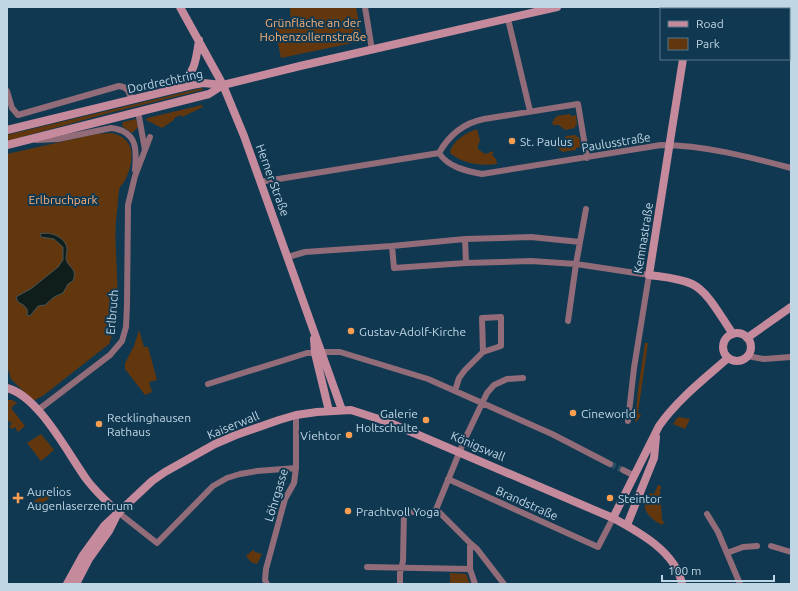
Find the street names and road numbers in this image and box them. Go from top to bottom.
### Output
street label: Dordrechtring [126,67,204,95]
street label: Paulusstraße [581,130,651,154]
street label: Herner Straße [254,142,292,218]
street label: Kemnastraße [631,202,655,274]
street label: Erlbruch [104,289,120,335]
street label: Kaiserwall [205,409,261,441]
street label: Königswall [449,429,507,463]
street label: Löhrgasse [262,467,290,523]
street label: Brandstraße [494,483,560,523]

